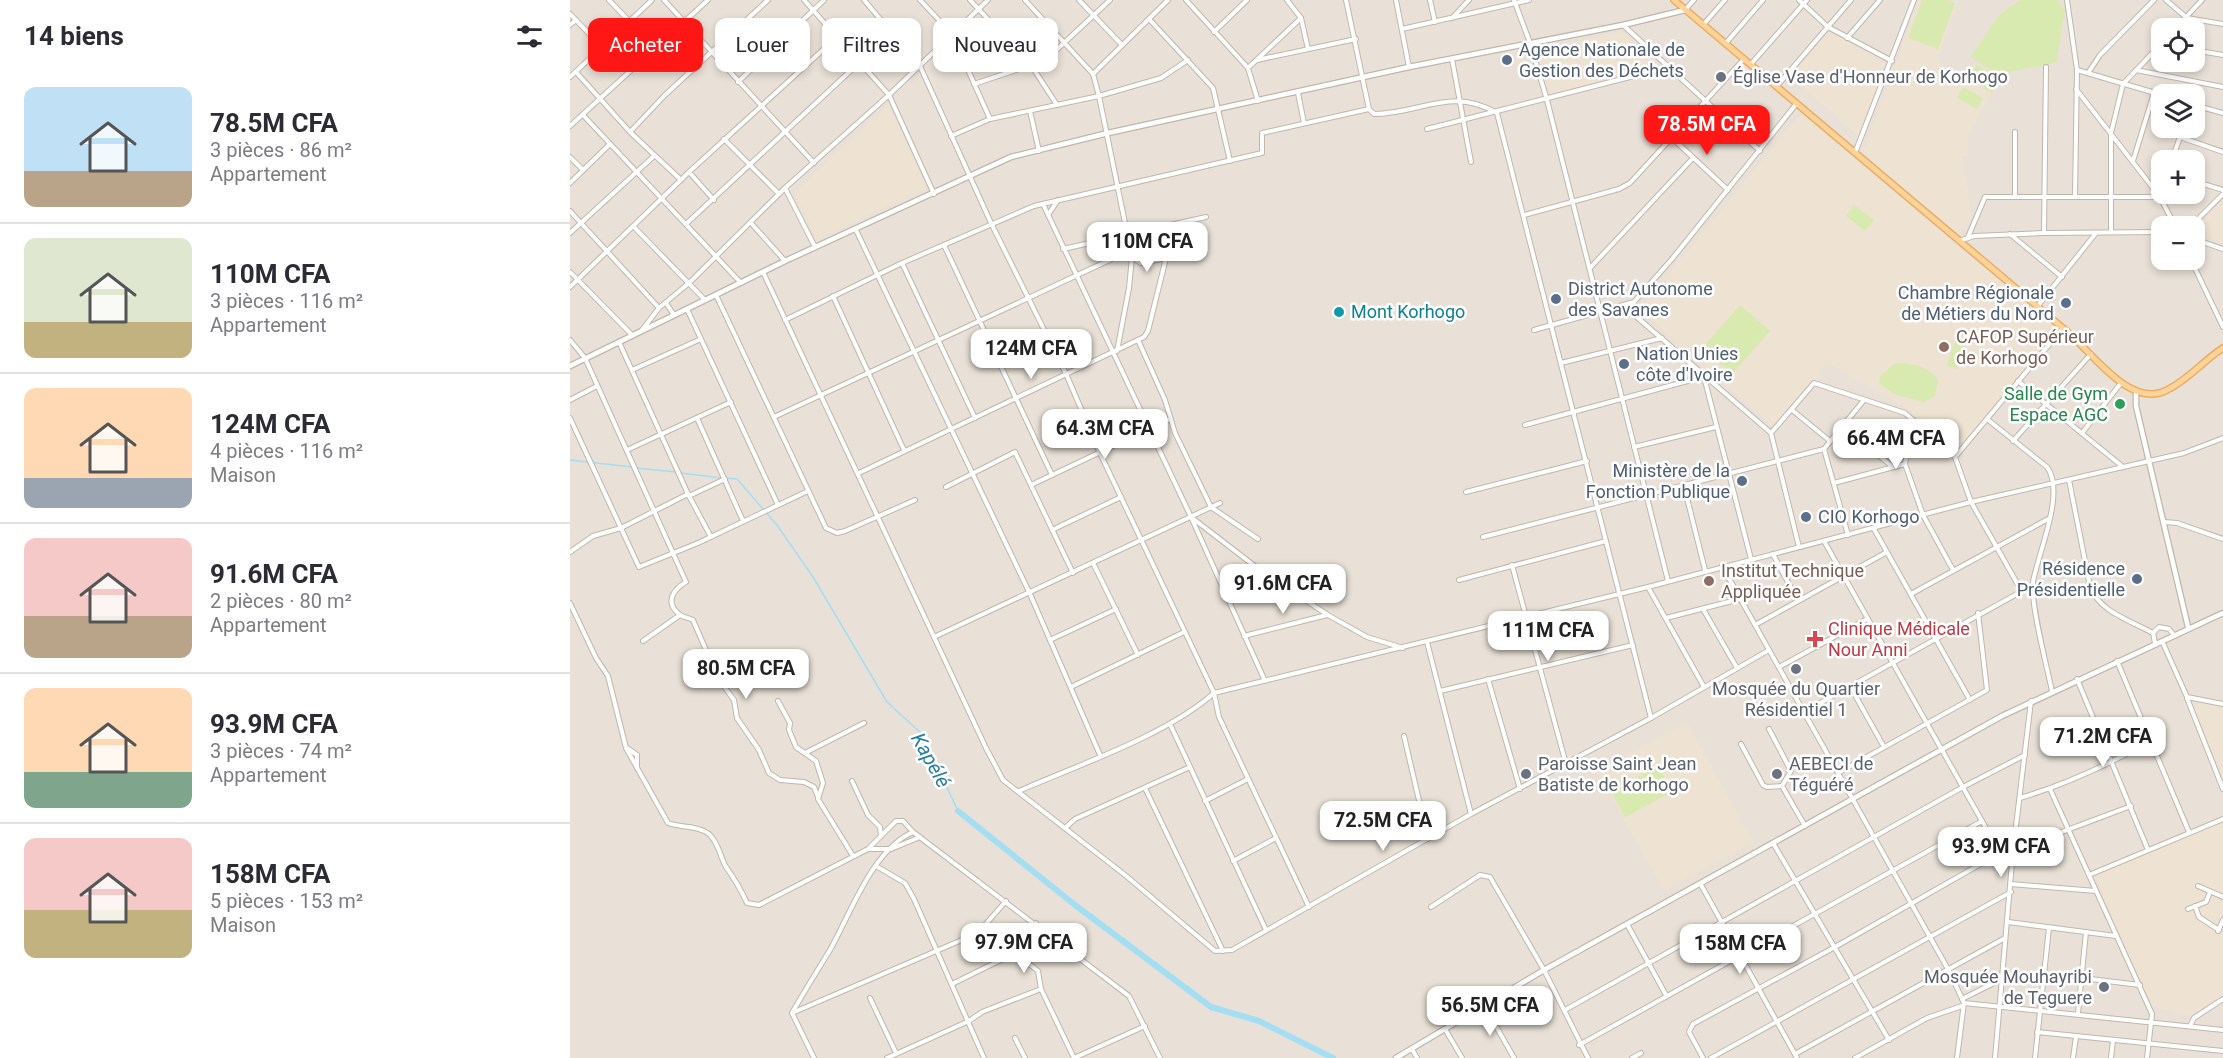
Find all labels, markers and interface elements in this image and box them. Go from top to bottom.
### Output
chip: Acheter [588,18,703,72]
chip: Louer [715,18,810,72]
chip: Filtres [822,18,921,72]
chip: Nouveau [933,18,1058,72]
map controls [2151,18,2205,270]
button: locate [2151,18,2205,72]
icon: filters [513,20,546,53]
text: 14 biens [24,21,124,51]
place label: Agence Nationale de Gestion des Déchets [1519,39,1685,81]
marker: Agence Nationale de Gestion des Déchets [1500,53,1514,67]
place label: Église Vase d'Honneur de Korhogo [1733,66,2008,87]
marker: Église Vase d'Honneur de Korhogo [1714,70,1728,84]
button: layers [2151,84,2205,138]
pin: 78.5M CFA [1638,105,1776,156]
text: 78.5M CFA [210,108,338,138]
icon: home [72,111,144,183]
text: 78.5M CFA [1658,112,1756,136]
text: 3 pièces · 86 m² [210,138,352,162]
button: + [2151,150,2205,204]
text: Appartement [210,162,327,186]
button: − [2151,216,2205,270]
pin: 110M CFA [1085,222,1209,273]
text: 110M CFA [1101,229,1193,253]
text: 110M CFA [210,259,330,289]
icon: home [72,262,144,334]
place label: District Autonome des Savanes [1568,278,1713,320]
place label: Chambre Régionale de Métiers du Nord [1898,282,2054,324]
text: 3 pièces · 116 m² [210,289,363,313]
marker: District Autonome des Savanes [1549,292,1563,306]
marker: Chambre Régionale de Métiers du Nord [2059,296,2073,310]
place label: Mont Korhogo [1351,301,1465,322]
marker: Mont Korhogo [1332,305,1346,319]
text: Appartement [210,313,327,337]
place label: CAFOP Supérieur de Korhogo [1956,326,2094,368]
pin: 124M CFA [969,329,1093,380]
text: 124M CFA [985,336,1077,360]
marker: CAFOP Supérieur de Korhogo [1937,340,1951,354]
place label: Nation Unies côte d'Ivoire [1636,343,1738,385]
marker: Nation Unies côte d'Ivoire [1617,357,1631,371]
place label: Salle de Gym Espace AGC [2004,383,2108,425]
marker: Salle de Gym Espace AGC [2113,397,2127,411]
text: 124M CFA [210,409,330,439]
pin: 64.3M CFA [1036,409,1174,460]
icon: home [72,412,144,484]
text: 64.3M CFA [1056,416,1154,440]
pin: 66.4M CFA [1827,419,1965,470]
text: 66.4M CFA [1847,426,1945,450]
text: 4 pièces · 116 m² [210,439,363,463]
place label: Ministère de la Fonction Publique [1586,460,1730,502]
text: Maison [210,463,276,487]
marker: Ministère de la Fonction Publique [1735,474,1749,488]
place label: CIO Korhogo [1818,506,1919,527]
marker: CIO Korhogo [1799,510,1813,524]
place label: Résidence Présidentielle [2017,558,2125,600]
text: 91.6M CFA [210,559,338,589]
place label: Institut Technique Appliquée [1721,560,1864,602]
icon: home [72,562,144,634]
pin: 91.6M CFA [1214,564,1352,615]
text: 91.6M CFA [1234,571,1332,595]
marker: Résidence Présidentielle [2130,572,2144,586]
marker: Institut Technique Appliquée [1702,574,1716,588]
text: 2 pièces · 80 m² [210,589,352,613]
pin: 111M CFA [1486,611,1610,662]
text: Appartement [210,613,327,637]
text: 111M CFA [1502,618,1594,642]
place label: Clinique Médicale Nour Anni [1828,618,1970,660]
marker: Clinique Médicale Nour Anni [1806,630,1824,648]
pin: 80.5M CFA [677,649,815,700]
text: 80.5M CFA [697,656,795,680]
marker: Mosquée du Quartier Résidentiel 1 [1789,662,1803,676]
place label: Mosquée du Quartier Résidentiel 1 [1712,678,1880,720]
text: 93.9M CFA [210,709,338,739]
icon: home [72,712,144,784]
pin: 71.2M CFA [2034,717,2172,768]
text: 71.2M CFA [2054,724,2152,748]
water label: Kapélé [906,728,956,792]
text: 3 pièces · 74 m² [210,739,352,763]
place label: Paroisse Saint Jean Batiste de korhogo [1538,753,1697,795]
place label: AEBECI de Téguéré [1789,753,1873,795]
text: Appartement [210,763,327,787]
marker: Paroisse Saint Jean Batiste de korhogo [1519,767,1533,781]
marker: AEBECI de Téguéré [1770,767,1784,781]
pin: 72.5M CFA [1314,801,1452,852]
text: 72.5M CFA [1334,808,1432,832]
pin: 93.9M CFA [1932,827,2070,878]
text: 93.9M CFA [1952,834,2050,858]
text: 158M CFA [210,859,330,889]
icon: home [72,862,144,934]
text: 5 pièces · 153 m² [210,889,363,913]
text: Maison [210,913,276,937]
pin: 97.9M CFA [955,923,1093,974]
pin: 158M CFA [1678,924,1802,975]
text: 97.9M CFA [975,930,1073,954]
text: 158M CFA [1694,931,1786,955]
place label: Mosquée Mouhayribi de Teguere [1924,966,2092,1008]
marker: Mosquée Mouhayribi de Teguere [2097,980,2111,994]
pin: 56.5M CFA [1421,986,1559,1037]
text: 56.5M CFA [1441,993,1539,1017]

